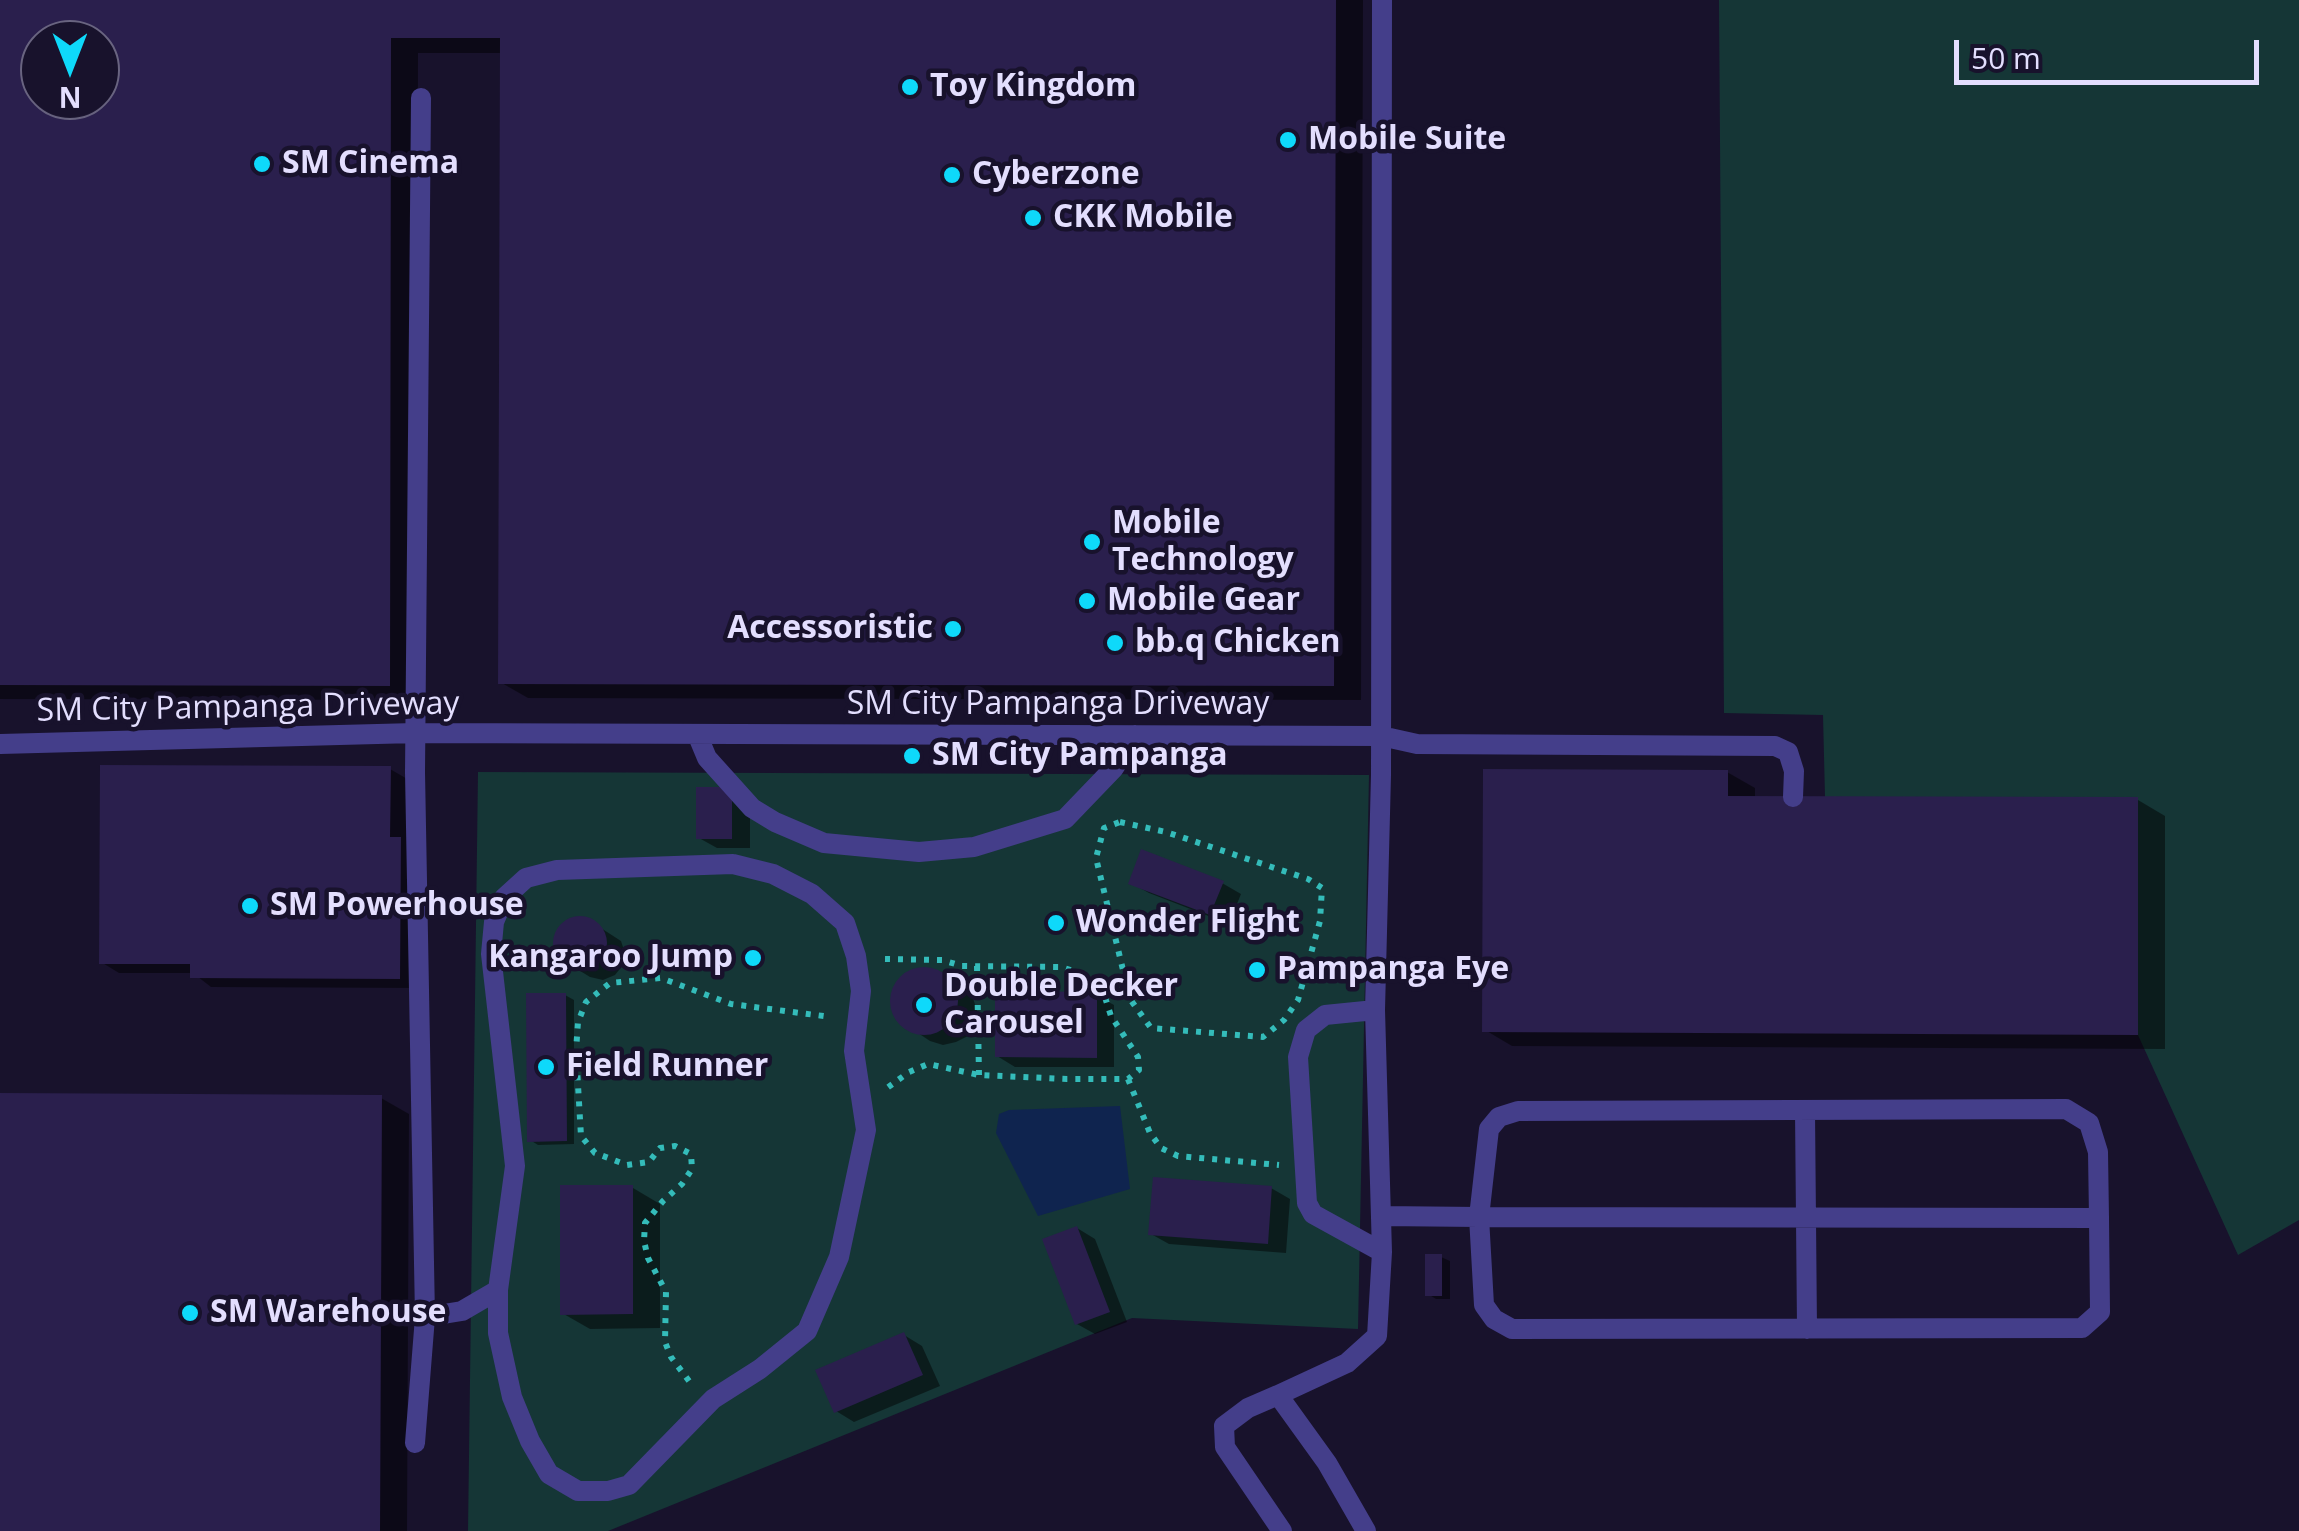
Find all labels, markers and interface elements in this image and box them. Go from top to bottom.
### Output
north arrow [20,20,120,120]
scale bar [1959,20,2264,82]
text: 50 m [1971,37,2041,78]
place label: Toy Kingdom [930,68,1136,106]
marker: Toy Kingdom [899,76,921,98]
text: N [59,79,81,117]
place label: Mobile Suite [1308,121,1506,159]
marker: Mobile Suite [1277,129,1299,151]
place label: SM Cinema [282,145,459,183]
marker: SM Cinema [251,153,273,175]
place label: Cyberzone [972,156,1140,194]
marker: Cyberzone [941,164,963,186]
place label: CKK Mobile [1053,199,1233,237]
marker: CKK Mobile [1022,207,1044,229]
place label: Mobile Technology [1112,505,1294,580]
marker: Mobile Technology [1081,531,1103,553]
place label: Mobile Gear [1107,582,1300,620]
marker: Mobile Gear [1076,590,1098,612]
place label: Accessoristic [727,610,933,648]
marker: Accessoristic [942,618,964,640]
place label: bb.q Chicken [1135,624,1341,662]
marker: bb.q Chicken [1104,632,1126,654]
street label: SM City Pampanga Driveway [36,685,460,731]
street label: SM City Pampanga Driveway [847,686,1269,724]
place label: SM City Pampanga [932,737,1228,775]
marker: SM City Pampanga [901,745,923,767]
place label: SM Powerhouse [270,887,524,925]
marker: SM Powerhouse [239,895,261,917]
place label: Wonder Flight [1076,904,1300,942]
marker: Wonder Flight [1045,912,1067,934]
place label: Kangaroo Jump [488,939,733,977]
marker: Kangaroo Jump [742,947,764,969]
place label: Pampanga Eye [1277,951,1509,989]
marker: Pampanga Eye [1246,959,1268,981]
place label: Double Decker Carousel [944,968,1178,1043]
marker: Double Decker Carousel [913,994,935,1016]
place label: Field Runner [566,1048,768,1086]
marker: Field Runner [535,1056,557,1078]
place label: SM Warehouse [210,1294,447,1332]
marker: SM Warehouse [179,1302,201,1324]

